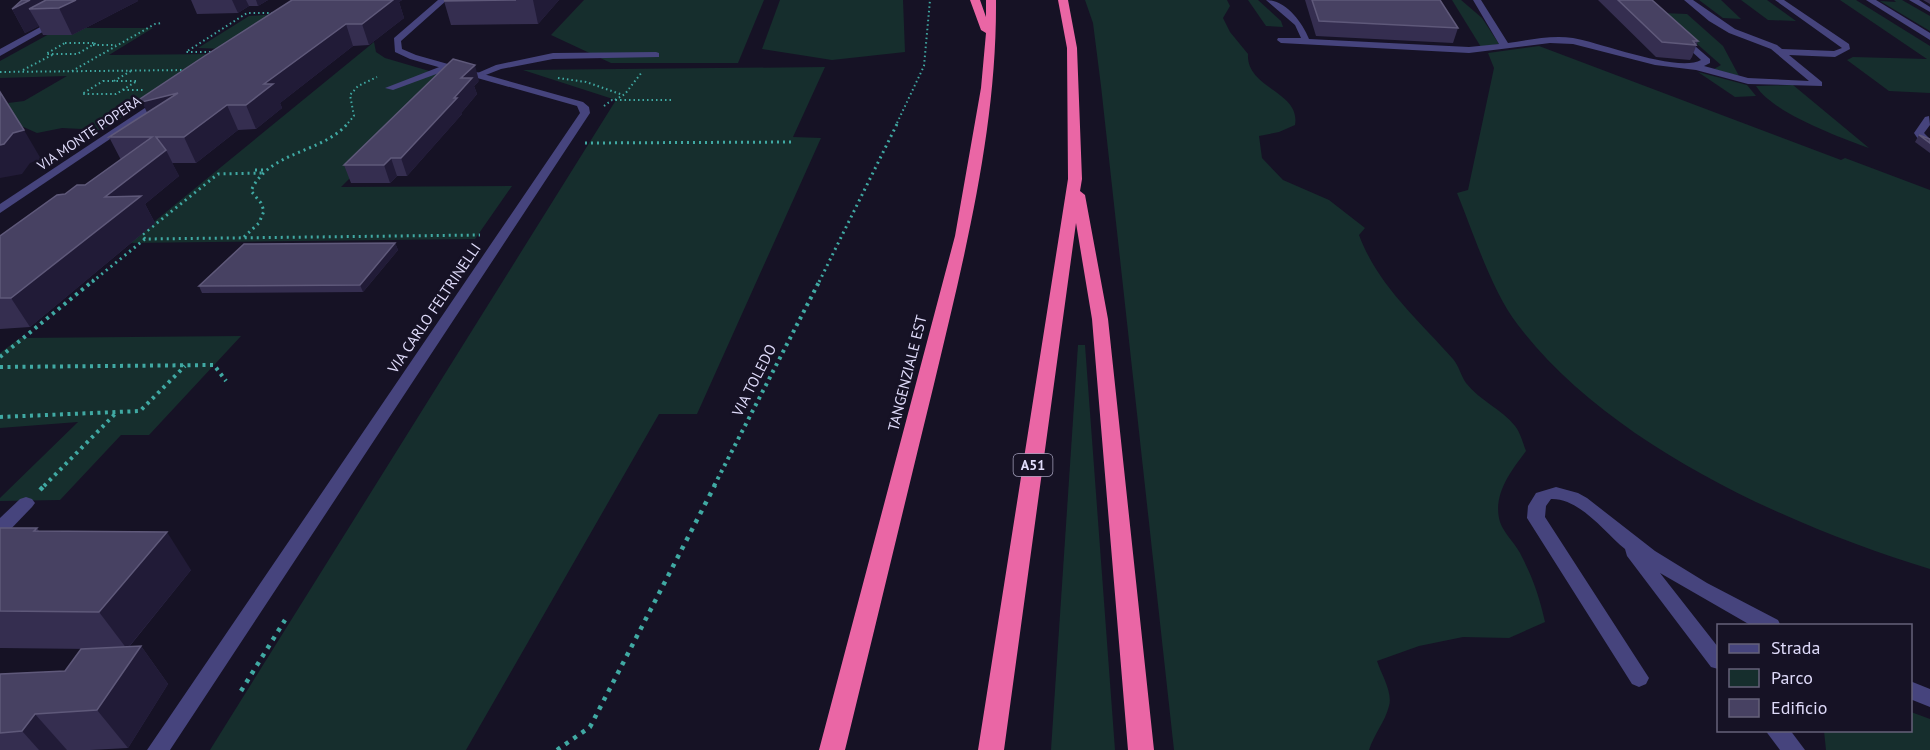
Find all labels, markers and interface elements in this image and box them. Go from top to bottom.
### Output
street label: VIA MONTE POPERA [33,91,145,175]
street label: VIA CARLO FELTRINELLI [383,239,485,378]
street label: TANGENZIALE EST [883,312,931,433]
street label: VIA TOLEDO [727,341,780,420]
road number: A51 [1014,454,1052,476]
legend [1717,624,1912,732]
text: Strada [1771,636,1820,659]
text: Parco [1771,666,1813,689]
text: Edificio [1771,696,1827,719]

